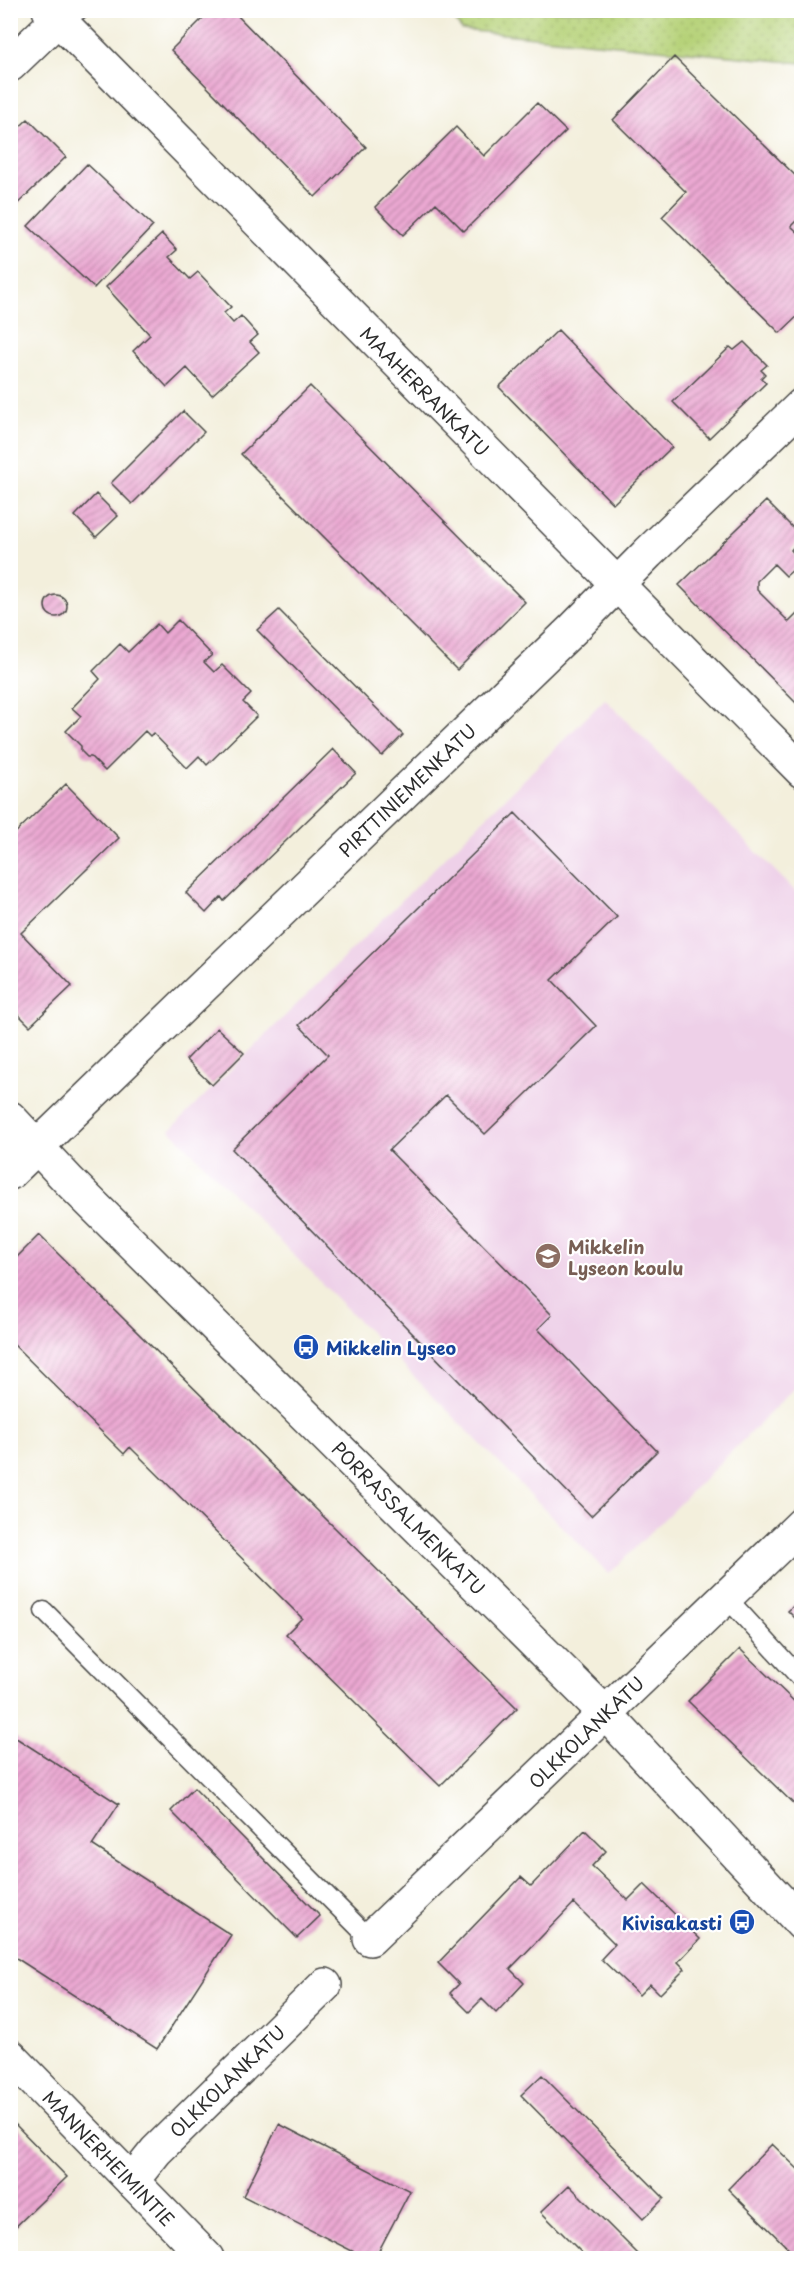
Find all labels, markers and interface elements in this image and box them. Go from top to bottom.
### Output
street label: MAAHERRANKATU [354,320,496,462]
street label: PIRTTINIEMENKATU [332,717,482,863]
place label: Mikkelin Lyseon koulu [568,1233,683,1281]
school or university icon: Mikkelin Lyseon koulu [533,1241,563,1271]
bus stop icon: Mikkelin Lyseo [291,1332,321,1362]
place label: Mikkelin Lyseo [326,1334,456,1361]
street label: PORRASSALMENKATU [326,1435,492,1601]
street label: OLKKOLANKATU [522,1670,650,1794]
bus stop icon: Kivisakasti [727,1907,757,1937]
place label: Kivisakasti [621,1909,722,1936]
street label: OLKKOLANKATU [163,2019,291,2143]
street label: MANNERHEIMINTIE [37,2084,181,2232]

